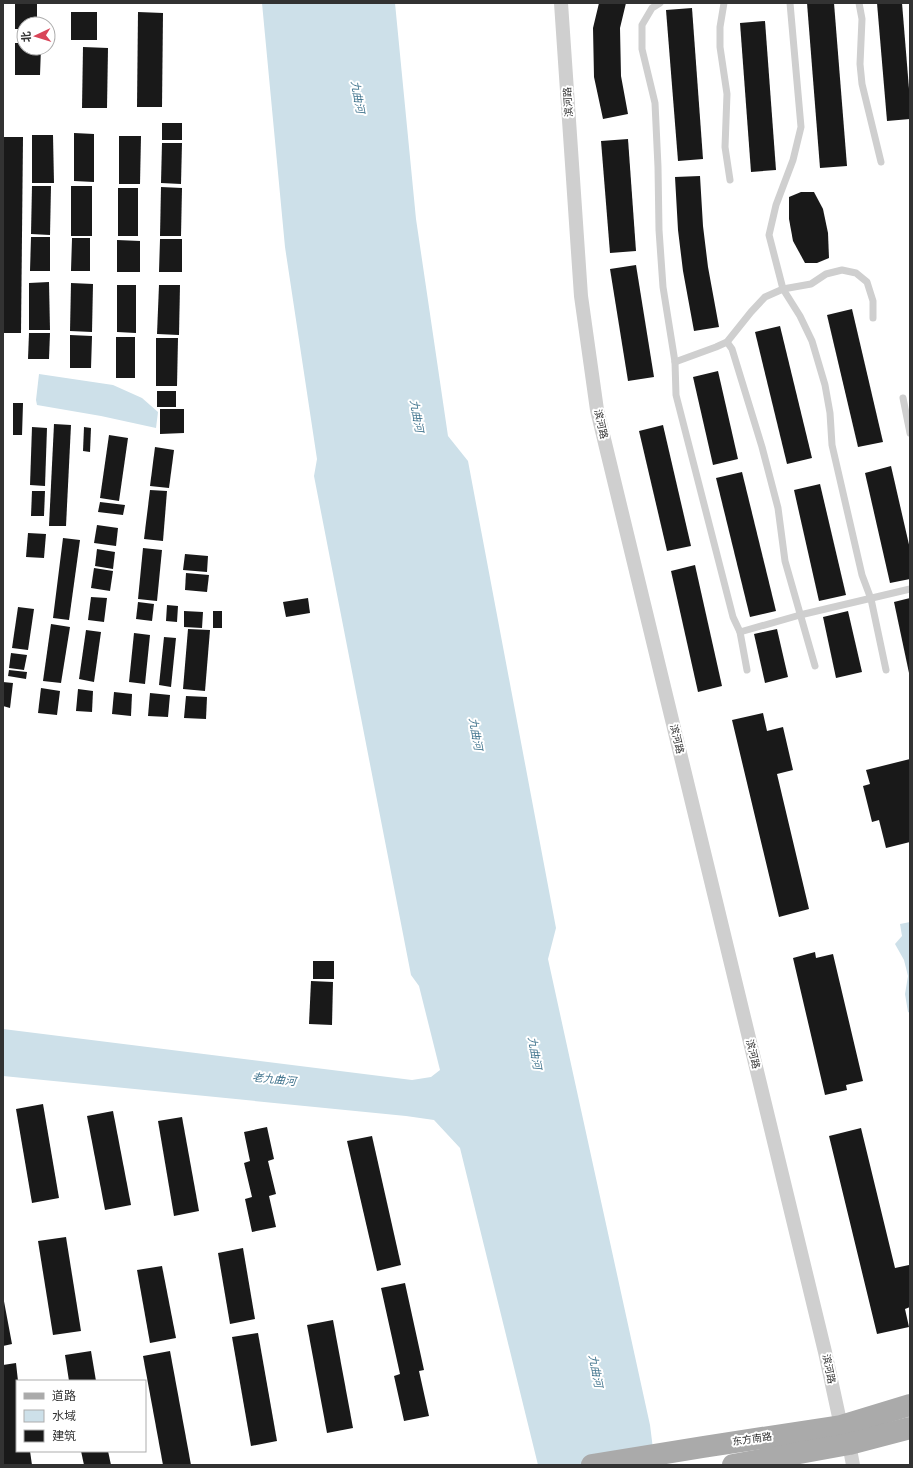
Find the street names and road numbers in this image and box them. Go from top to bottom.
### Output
street label: 滨河路 [560,87,576,117]
street label: 滨河路 [591,408,611,440]
street label: 滨河路 [667,723,687,755]
street label: 滨河路 [743,1038,763,1070]
street label: 滨河路 [820,1353,838,1385]
street label: 东方南路 [731,1430,773,1448]

